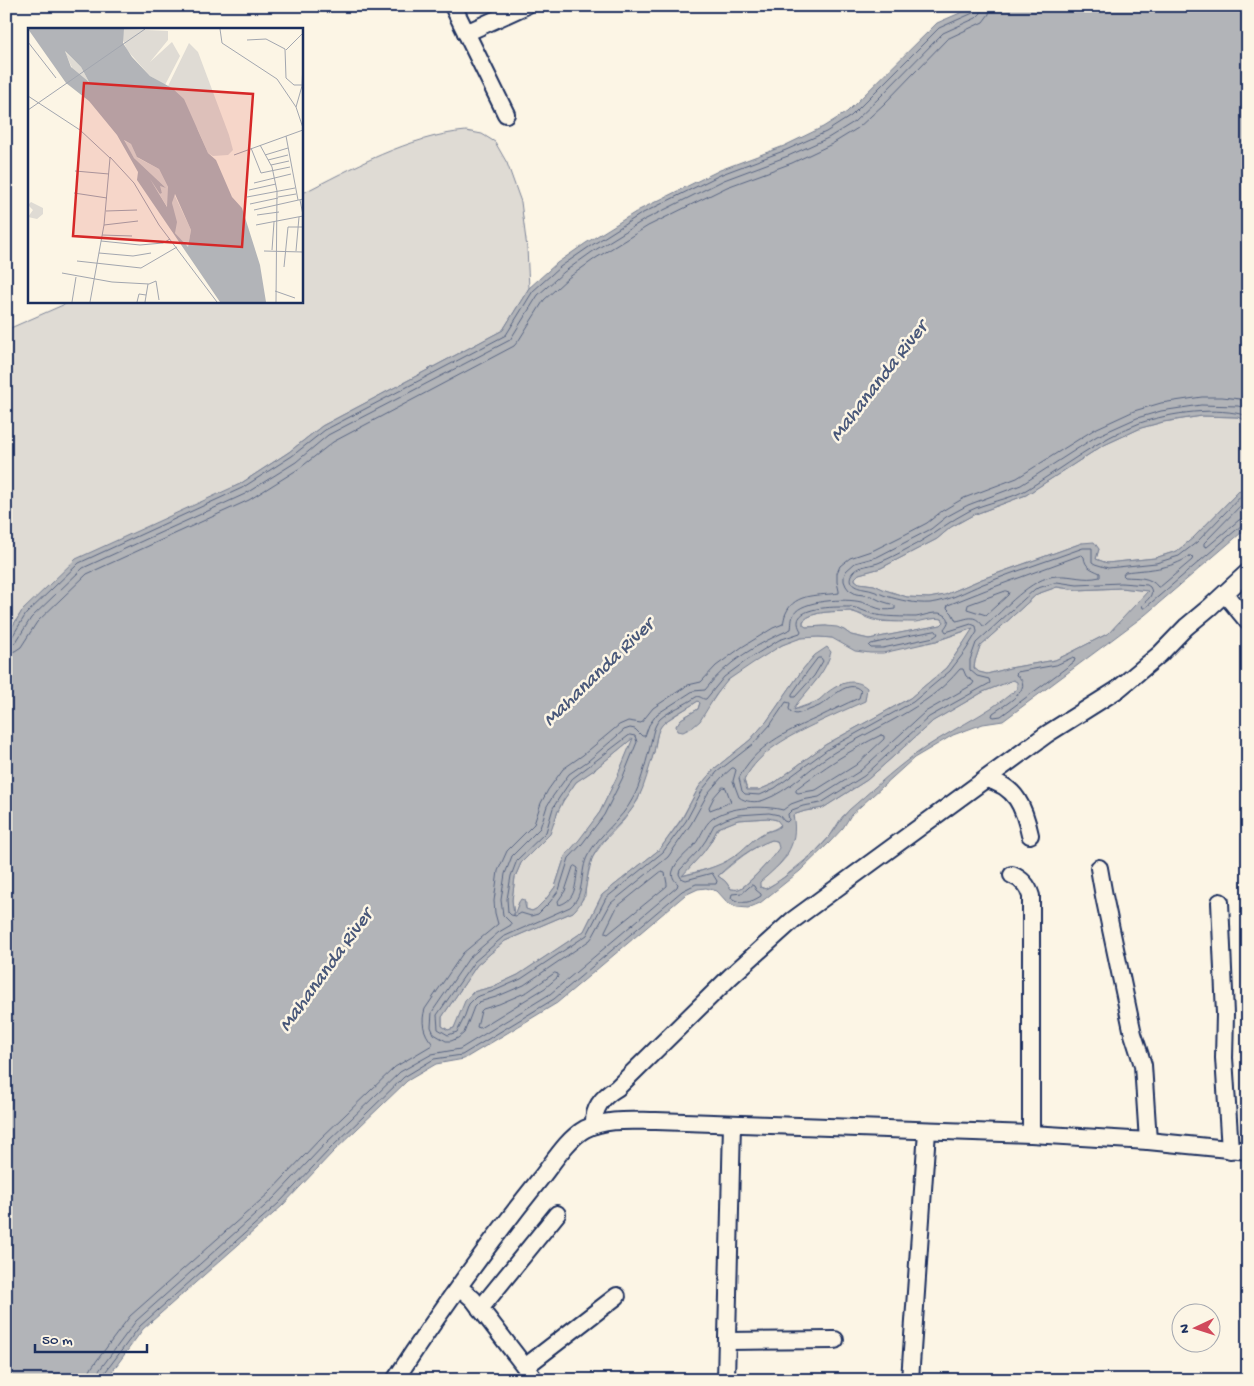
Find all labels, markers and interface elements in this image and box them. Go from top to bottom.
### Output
inset map [28,28,302,302]
water label: Mahananda River [826,315,936,447]
water label: Mahananda River [539,612,663,732]
water label: Mahananda River [275,902,381,1037]
north arrow [1172,1304,1222,1354]
scale bar [35,1321,148,1353]
text: N [1177,1324,1194,1334]
text: 50 m [42,1332,73,1350]

